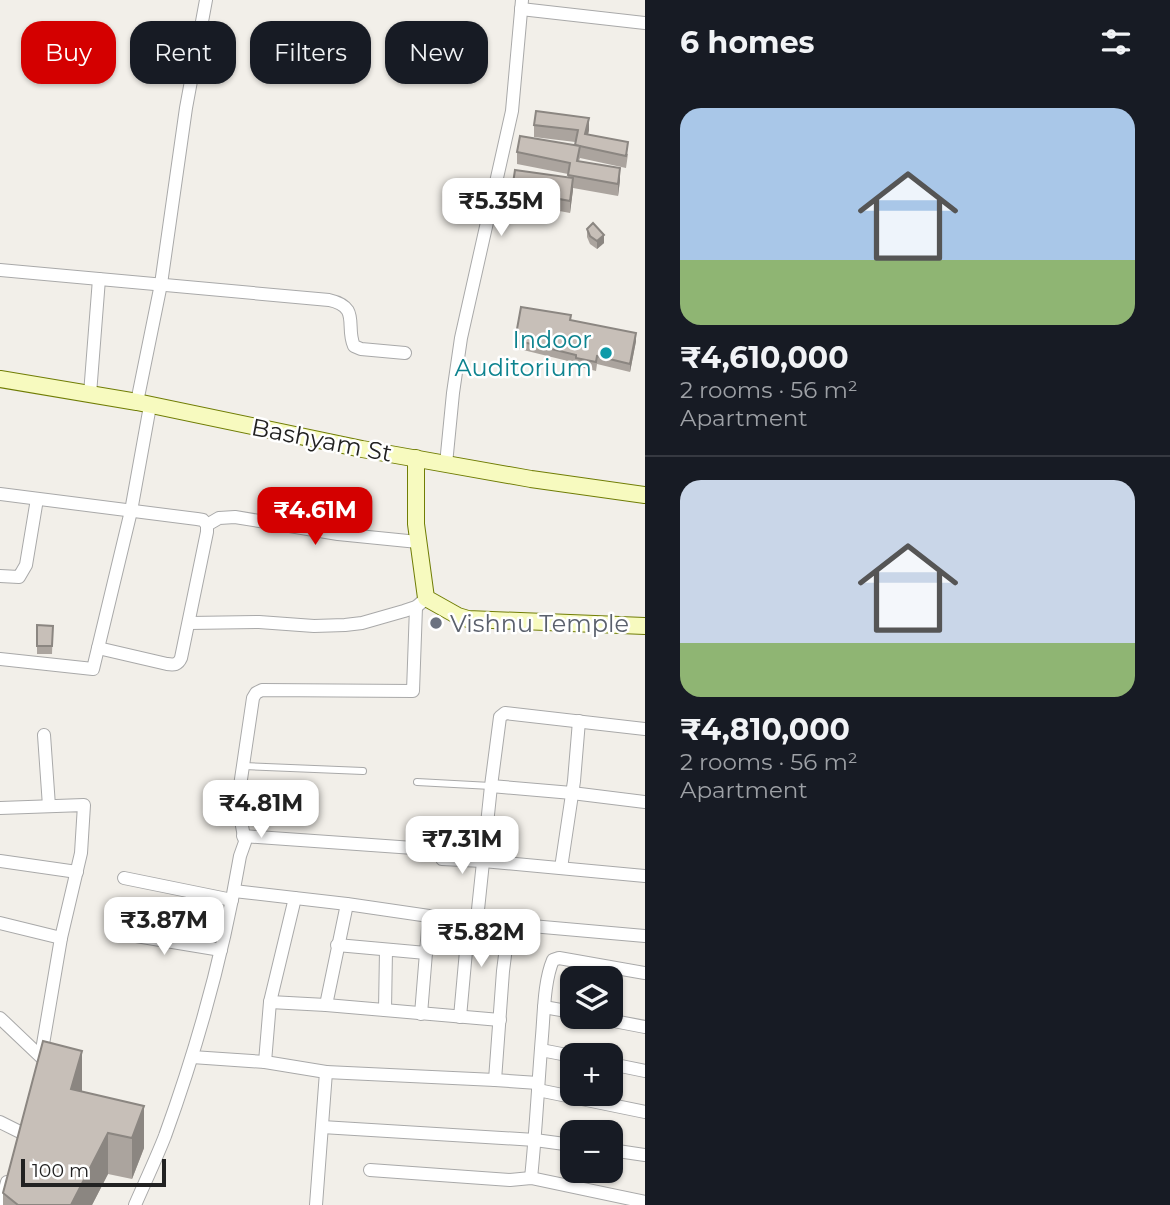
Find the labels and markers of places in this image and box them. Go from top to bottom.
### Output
pin: ₹5.35M [444,178,558,238]
place label: Indoor Auditorium [455,325,592,382]
marker: Indoor Auditorium [598,345,614,361]
pin: ₹4.61M [258,488,372,547]
place label: Vishnu Temple [450,609,629,638]
marker: Vishnu Temple [428,615,444,631]
pin: ₹4.81M [204,780,318,840]
pin: ₹7.31M [405,816,519,876]
pin: ₹3.87M [107,898,221,957]
pin: ₹5.82M [424,909,538,969]

